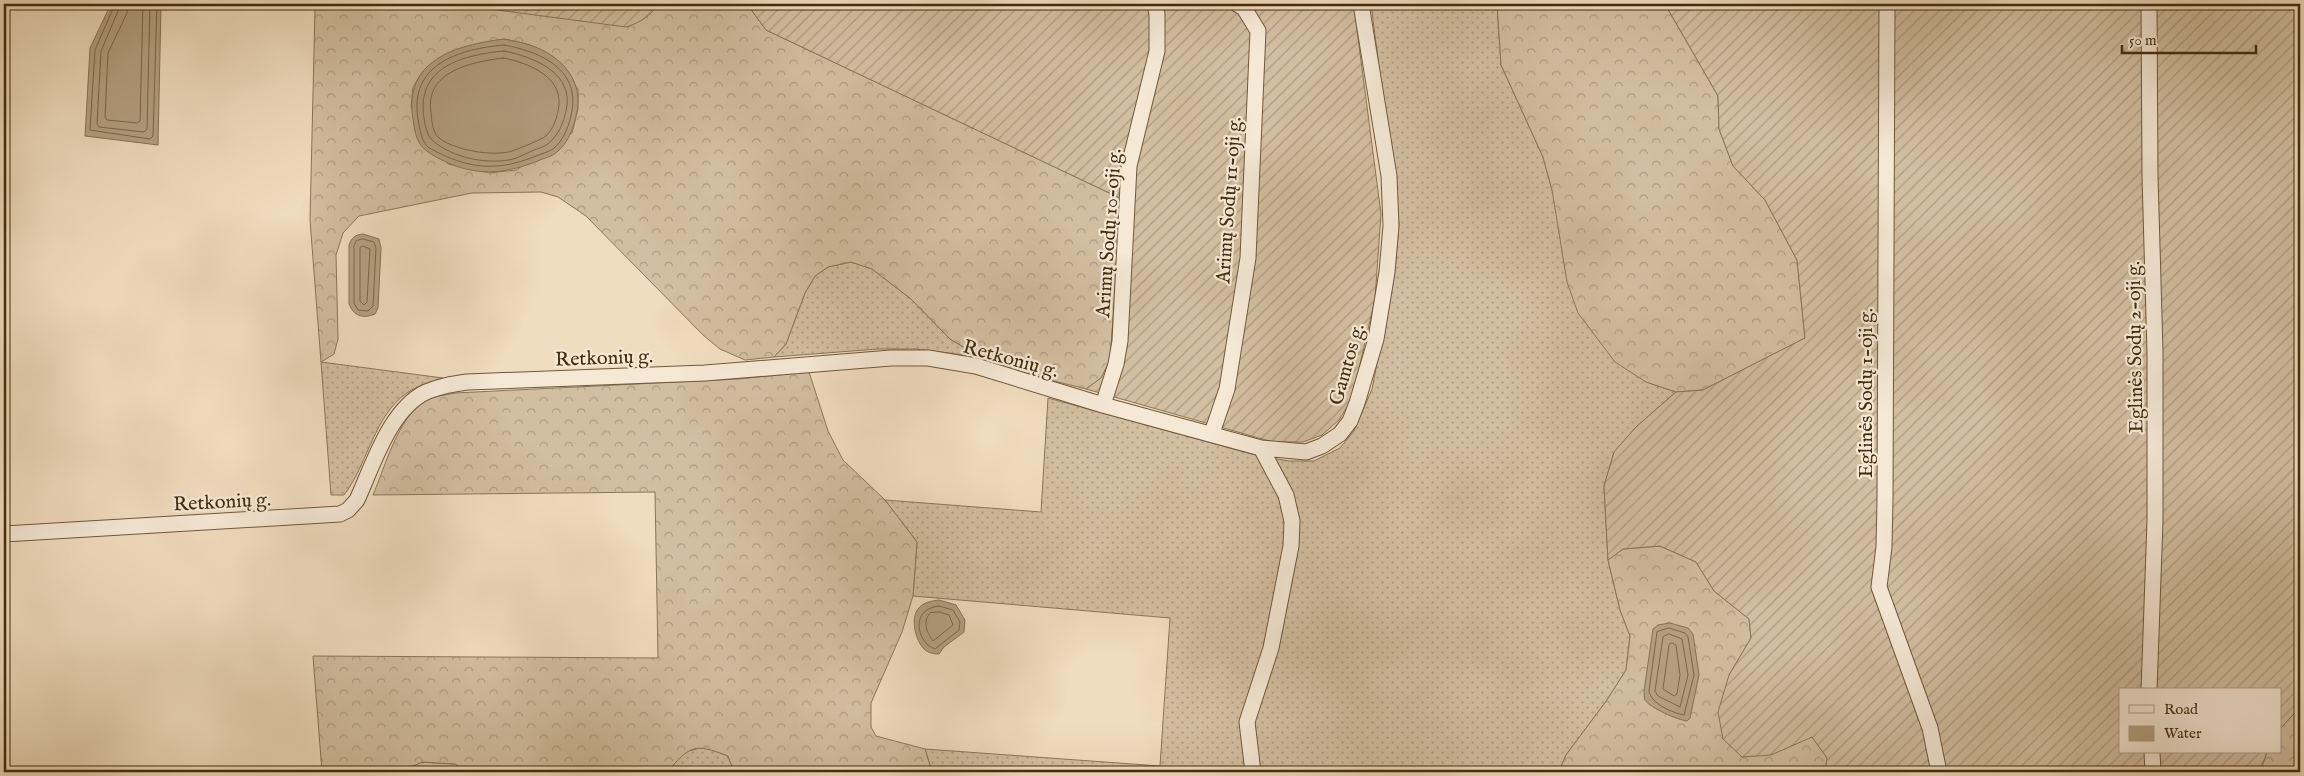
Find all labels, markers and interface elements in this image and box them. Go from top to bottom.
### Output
scale bar [2122,22,2255,54]
text: 50 m [2129,31,2157,50]
street label: Arimų Sodų 11-oji g. [1211,116,1248,285]
street label: Arimų Sodų 10-oji g. [1091,148,1128,319]
street label: Eglinės Sodų 2-oji g. [2122,261,2149,433]
street label: Eglinės Sodų 1-oji g. [1854,308,1879,478]
street label: Gamtos g. [1324,321,1371,408]
street label: Retkonių g. [960,335,1061,384]
street label: Retkonių g. [555,344,653,373]
street label: Retkonių g. [172,487,272,518]
legend [2119,688,2282,754]
text: Road [2164,700,2199,719]
text: Water [2164,724,2202,743]

